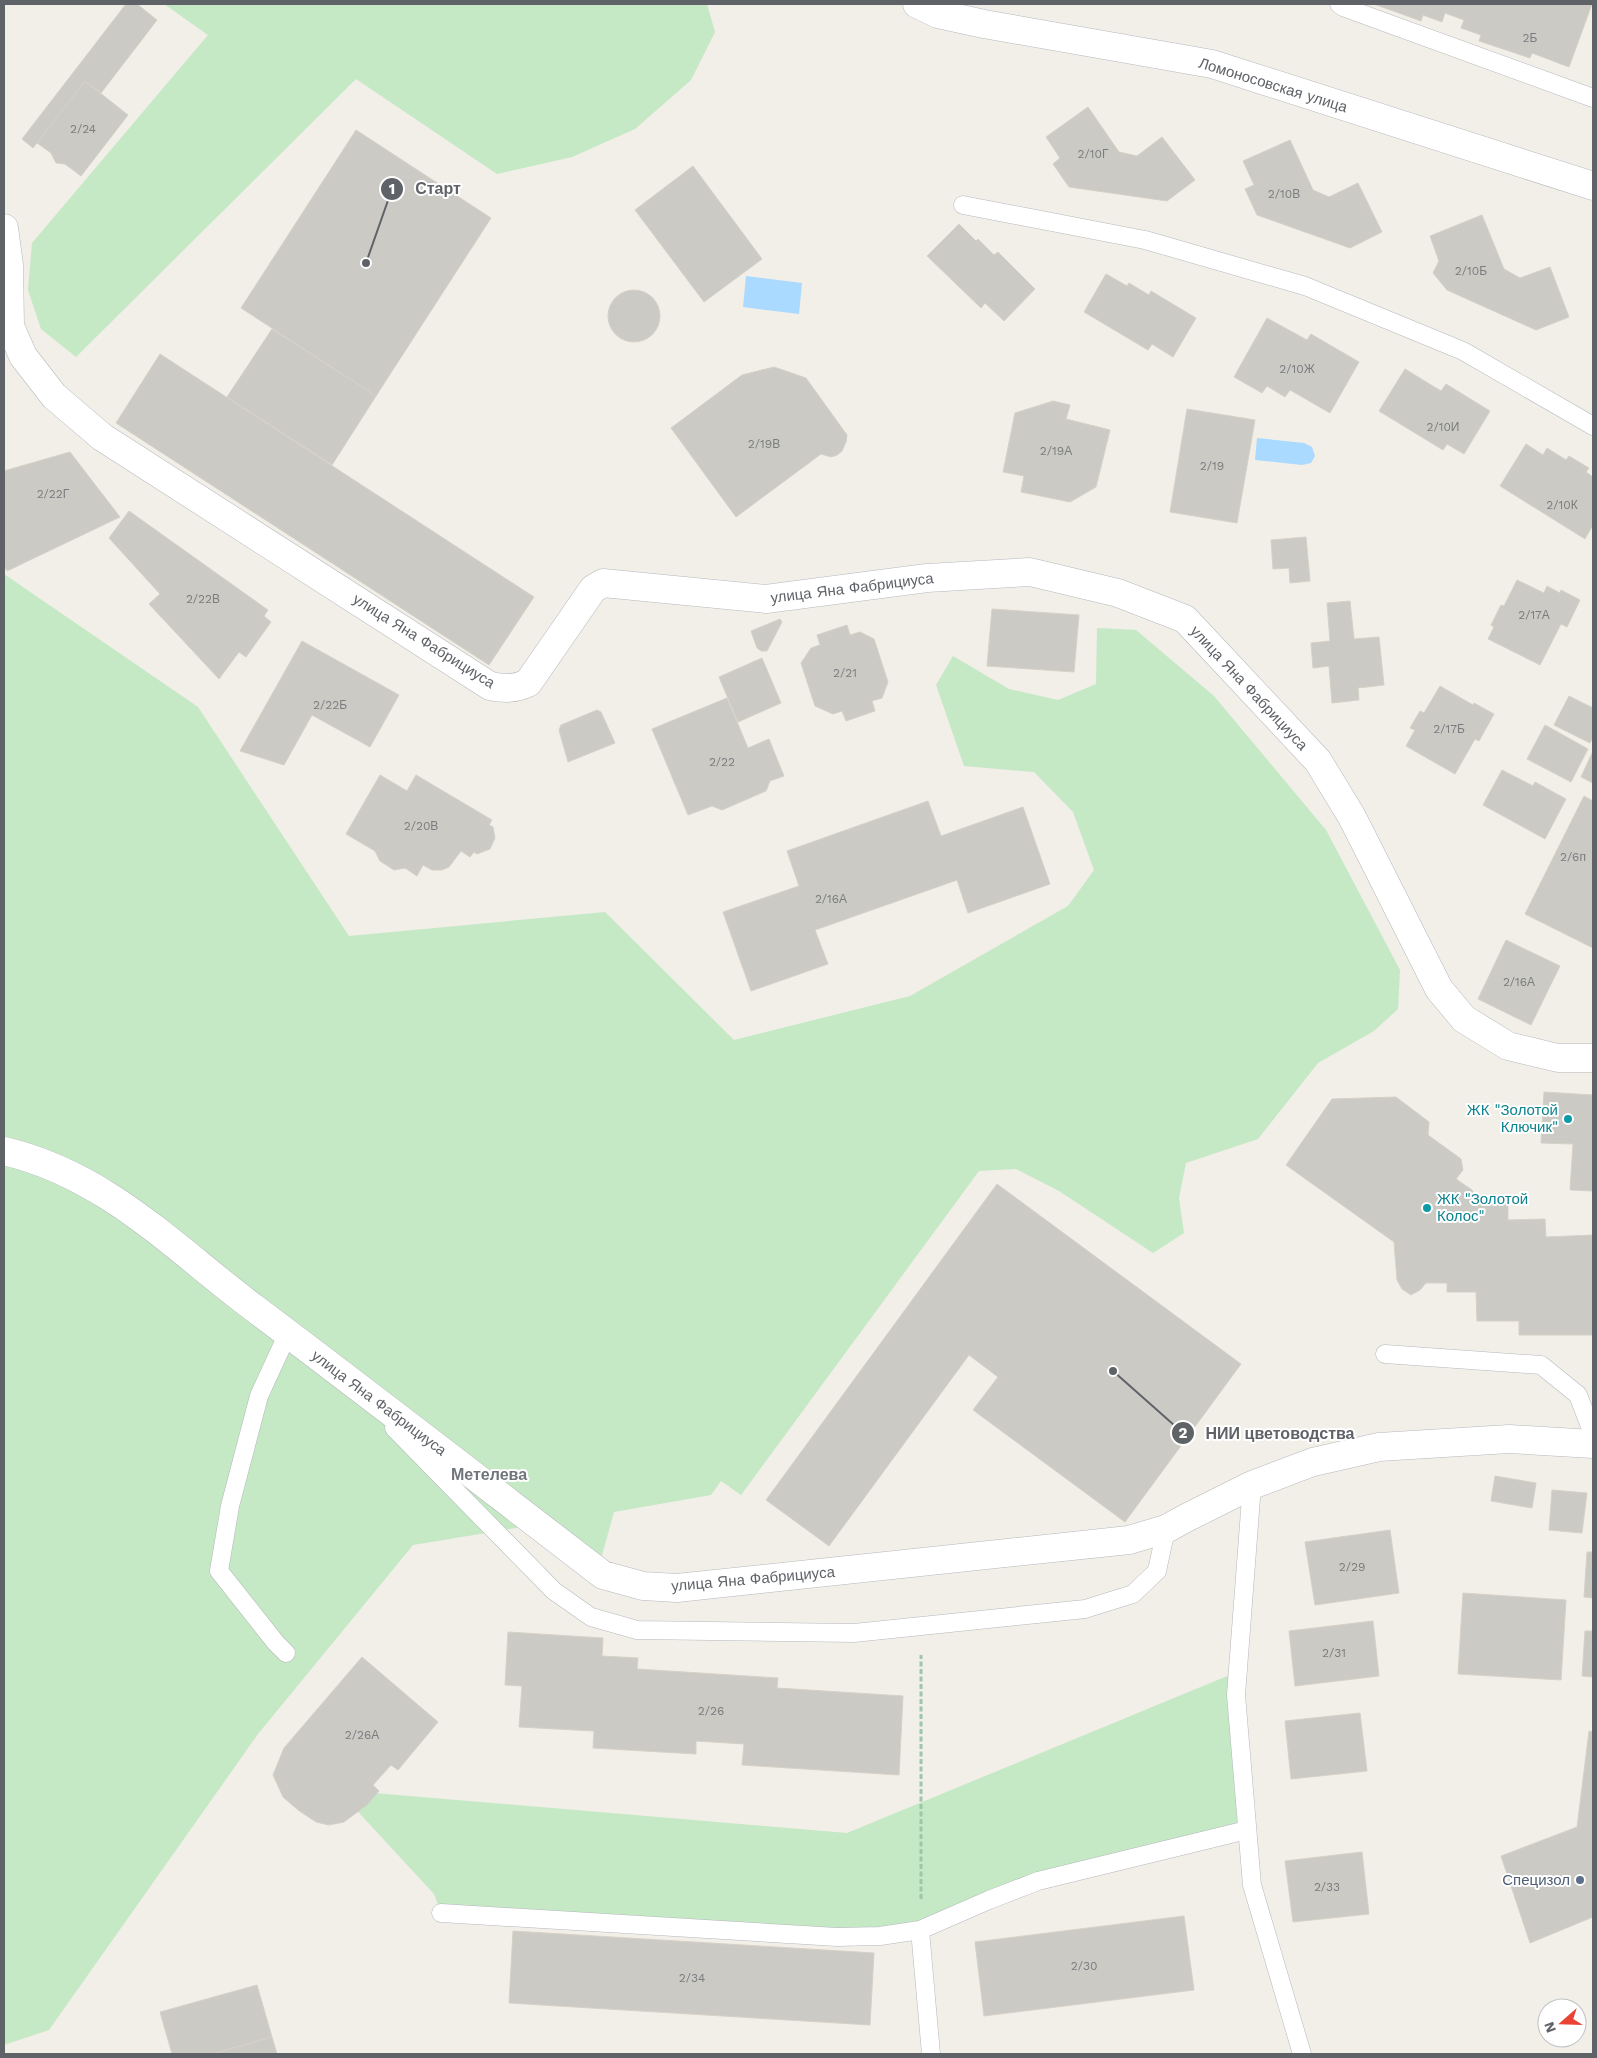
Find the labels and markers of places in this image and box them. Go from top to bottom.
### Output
callout: Старт [380,173,471,204]
place label: ЖК "Золотой Ключик" [1467,1101,1558,1136]
marker: ЖК "Золотой Ключик" [1562,1113,1574,1125]
place label: ЖК "Золотой Колос" [1437,1190,1528,1225]
marker: ЖК "Золотой Колос" [1421,1202,1433,1214]
callout: НИИ цветоводства [1170,1418,1364,1449]
place label: Специзол [1502,1871,1570,1889]
marker: Специзол [1574,1874,1586,1886]

